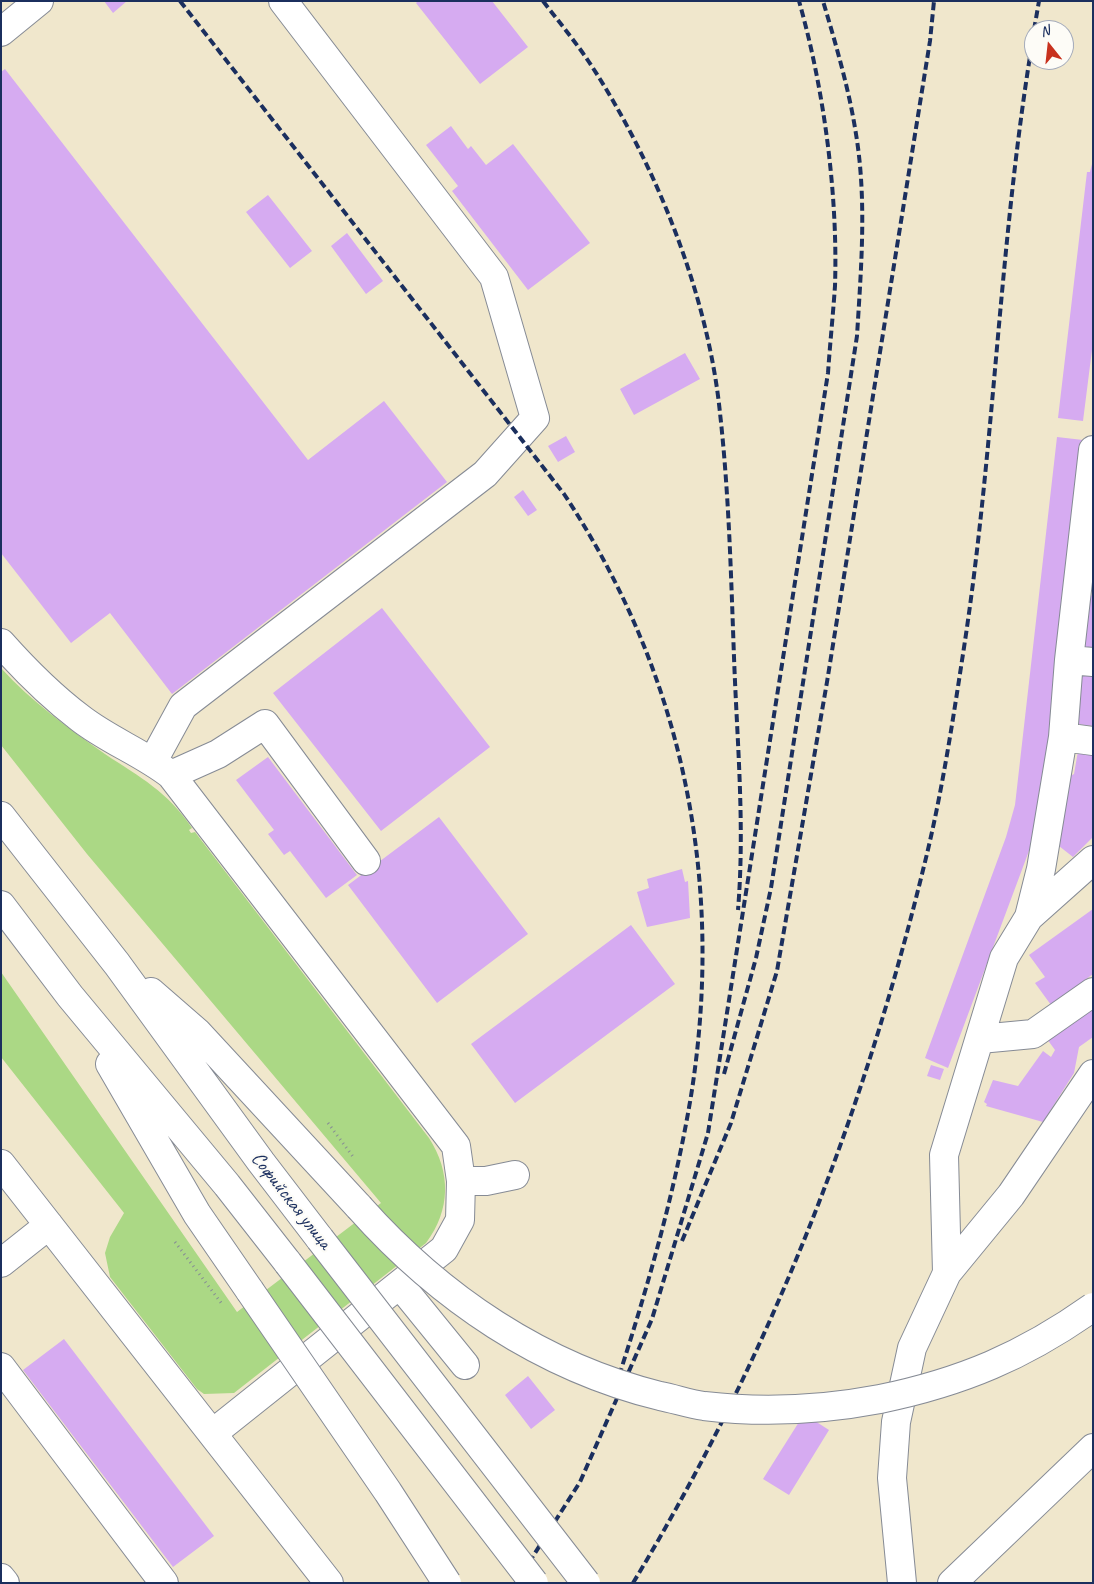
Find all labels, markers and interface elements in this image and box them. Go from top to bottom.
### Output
north arrow [1024,20,1074,70]
text: N [1038,22,1052,40]
street label: Софийская улица [246,1148,336,1254]

